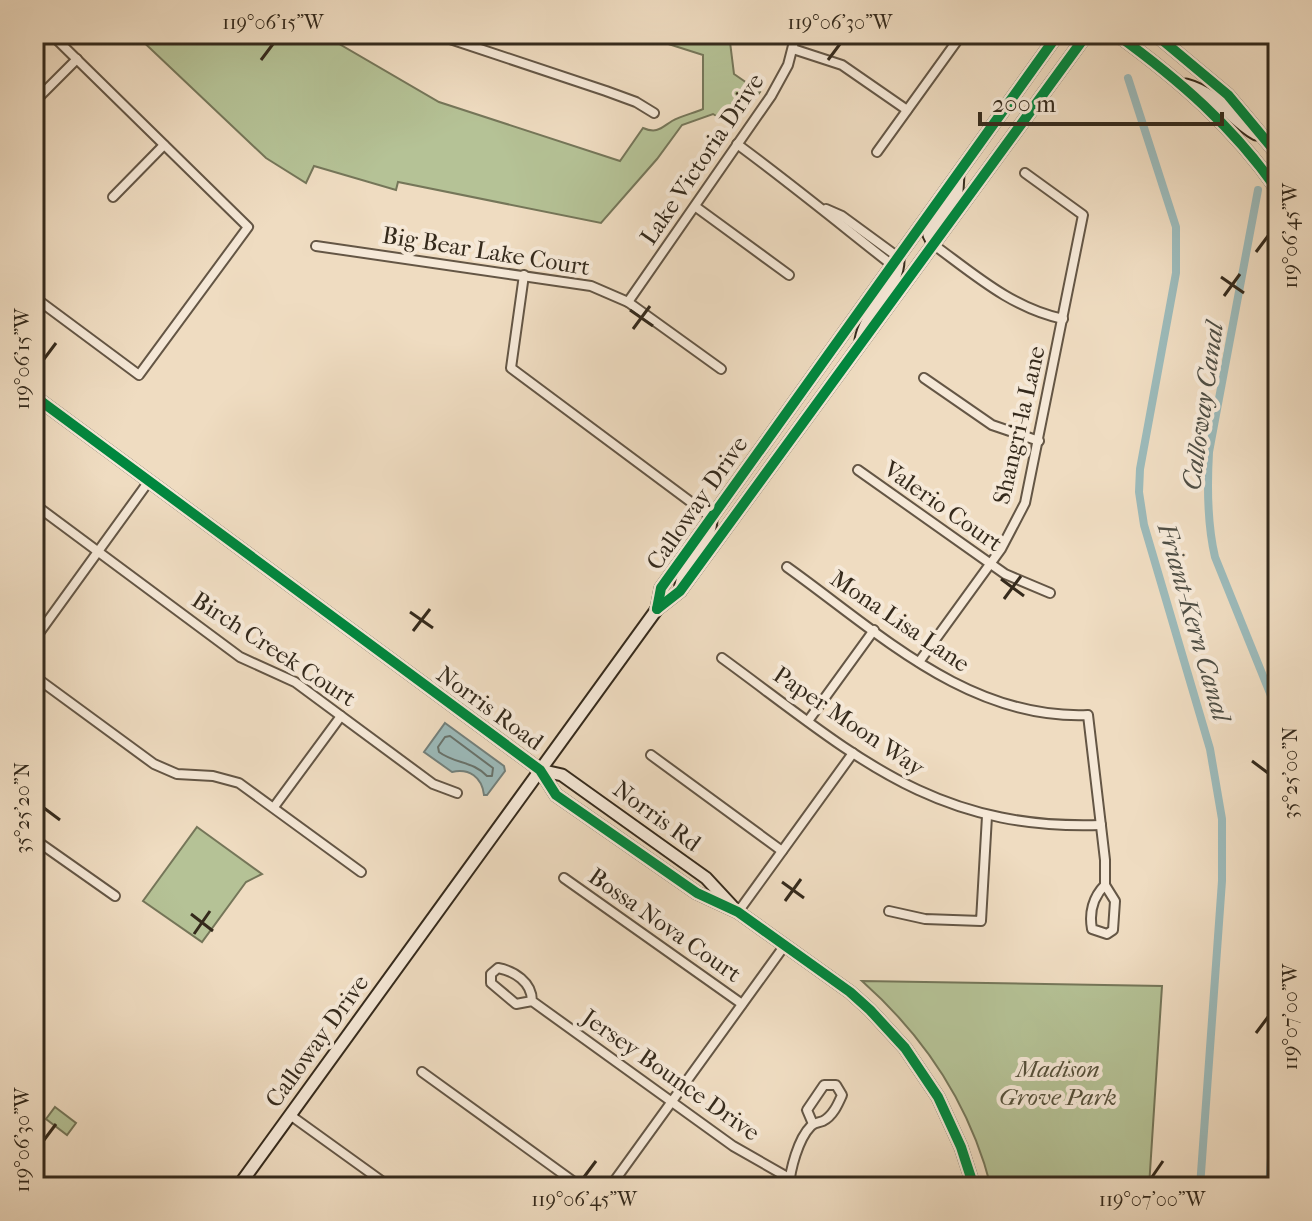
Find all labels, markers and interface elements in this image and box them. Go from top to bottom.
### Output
text: 119°06'15"W [222,11,325,34]
text: 119°06'30"W [788,11,894,34]
street label: Lake Victoria Drive [634,68,770,250]
scale bar [980,76,1222,126]
text: 200 m [992,90,1056,118]
text: 119°06'45"W [1279,182,1302,289]
street label: Big Bear Lake Court [380,221,592,281]
text: 119°06'15"W [11,307,34,410]
water label: Calloway Canal [1176,317,1230,492]
street label: Shangri-la Lane [987,343,1051,507]
street label: Calloway Drive [641,431,754,575]
street label: Valerio Court [877,454,1008,557]
water label: Friant-Kern Canal [1151,519,1238,727]
street label: Mona Lisa Lane [825,564,975,678]
street label: Birch Creek Court [187,586,362,713]
street label: Norris Road [431,660,549,757]
street label: Paper Moon Way [768,660,931,782]
text: 35°25'00"N [1279,727,1302,819]
text: 35°25'20"N [11,762,34,854]
street label: Norris Rd [608,775,707,858]
street label: Bossa Nova Court [583,862,747,988]
text: 119°07'00"W [1279,962,1302,1070]
street label: Calloway Drive [260,969,375,1113]
street label: Jersey Bounce Drive [575,1002,765,1147]
park label: Madison Grove Park [999,1055,1117,1111]
text: 119°06'30"W [11,1086,34,1192]
text: 119°06'45"W [531,1188,638,1211]
text: 119°07'00"W [1099,1188,1207,1211]

